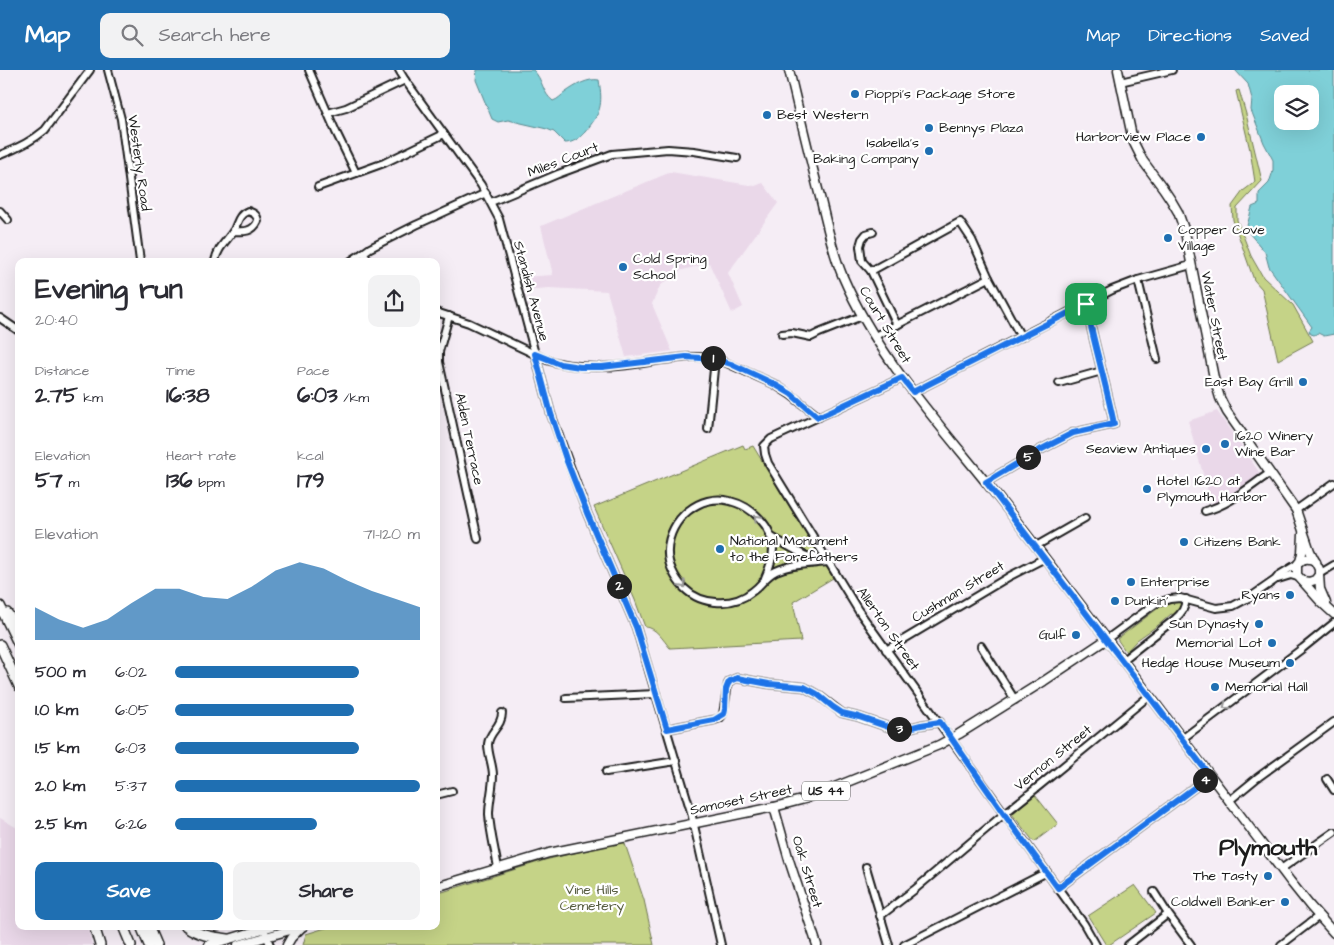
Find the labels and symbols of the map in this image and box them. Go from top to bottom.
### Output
place label: Pioppi's Package Store [865,84,1016,104]
marker: Pioppi's Package Store [849,88,861,100]
place label: Best Western [777,105,869,125]
marker: Best Western [761,109,773,121]
street label: Westerly Road [122,114,156,212]
place label: Bennys Plaza [939,118,1023,138]
marker: Bennys Plaza [923,122,935,134]
place label: Harborview Place [1076,127,1191,147]
marker: Harborview Place [1195,131,1207,143]
place label: Isabella's Baking Company [813,133,919,169]
street label: Miles Court [525,137,602,183]
marker: Isabella's Baking Company [923,145,935,157]
place label: Copper Cove Village [1178,220,1265,256]
marker: Copper Cove Village [1162,232,1174,244]
street label: Standish Avenue [508,239,554,344]
place label: Cold Spring School [633,249,707,285]
marker: Cold Spring School [617,261,629,273]
street label: Water Street [1196,270,1232,362]
street label: Court Street [854,283,916,368]
pin [1065,283,1107,325]
pin: 1 [700,346,726,370]
place label: East Bay Grill [1205,372,1293,392]
marker: East Bay Grill [1297,376,1309,388]
street label: Alden Terrace [449,391,489,487]
place label: 1620 Winery Wine Bar [1235,426,1314,462]
marker: 1620 Winery Wine Bar [1219,438,1231,450]
place label: Seaview Antiques [1086,439,1196,459]
marker: Seaview Antiques [1200,443,1212,455]
pin: 5 [1016,444,1040,470]
place label: Hotel 1620 at Plymouth Harbor [1157,471,1267,507]
marker: Hotel 1620 at Plymouth Harbor [1141,483,1153,495]
one-way arrow [754,514,763,523]
place label: National Monument to the Forefathers [730,531,858,567]
place label: Citizens Bank [1194,532,1281,552]
marker: Citizens Bank [1178,536,1190,548]
marker: National Monument to the Forefathers [714,543,726,555]
street label: Cushman Street [908,556,1008,628]
place label: Enterprise [1141,572,1210,592]
pin: 2 [606,574,632,598]
marker: Enterprise [1125,576,1137,588]
one-way arrow [677,580,686,589]
street label: Allerton Street [852,583,924,675]
place label: Ryans [1241,585,1280,605]
marker: Ryans [1284,589,1296,601]
place label: Dunkin' [1125,591,1168,611]
marker: Dunkin' [1109,595,1121,607]
place label: Sun Dynasty [1169,614,1249,634]
marker: Sun Dynasty [1253,618,1265,630]
place label: Gulf [1039,625,1067,645]
marker: Gulf [1070,629,1082,641]
place label: Memorial Lot [1176,633,1262,653]
marker: Memorial Lot [1266,637,1278,649]
place label: Hedge House Museum [1141,653,1280,673]
marker: Hedge House Museum [1284,657,1296,669]
place label: Memorial Hall [1225,677,1308,697]
marker: Memorial Hall [1209,681,1221,693]
one-way arrow [1222,700,1232,709]
pin: 3 [886,716,912,742]
street label: Vernon Street [1010,720,1096,796]
pin: 4 [1192,768,1218,792]
street label: Samoset Street [688,779,794,821]
road number: US 44 [802,781,850,800]
district label: Plymouth [1219,831,1318,867]
street label: Oak Street [787,834,827,911]
place label: The Tasty [1193,866,1258,886]
marker: The Tasty [1262,870,1274,882]
park label: Vine Hills Cemetery [560,880,625,916]
place label: Coldwell Banker [1171,892,1275,912]
marker: Coldwell Banker [1279,896,1291,908]

